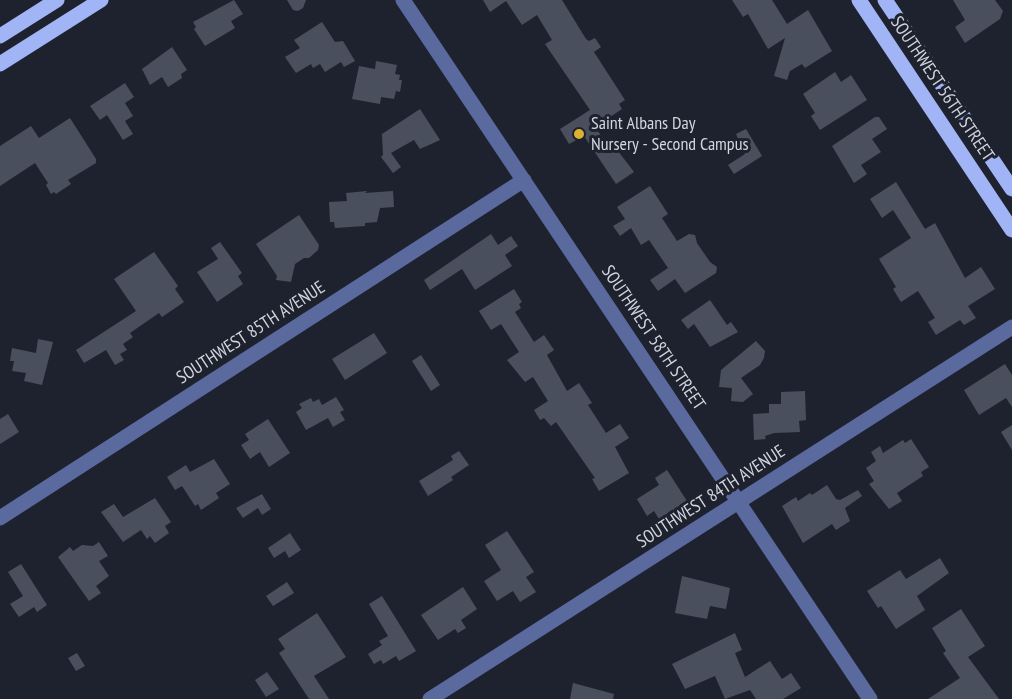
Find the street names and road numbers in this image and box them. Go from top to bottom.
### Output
street label: SOUTHWEST 56TH STREET [886,13,998,165]
street label: SOUTHWEST 58TH STREET [597,262,709,414]
street label: SOUTHWEST 85TH AVENUE [173,277,329,389]
street label: SOUTHWEST 84TH AVENUE [633,441,789,553]

